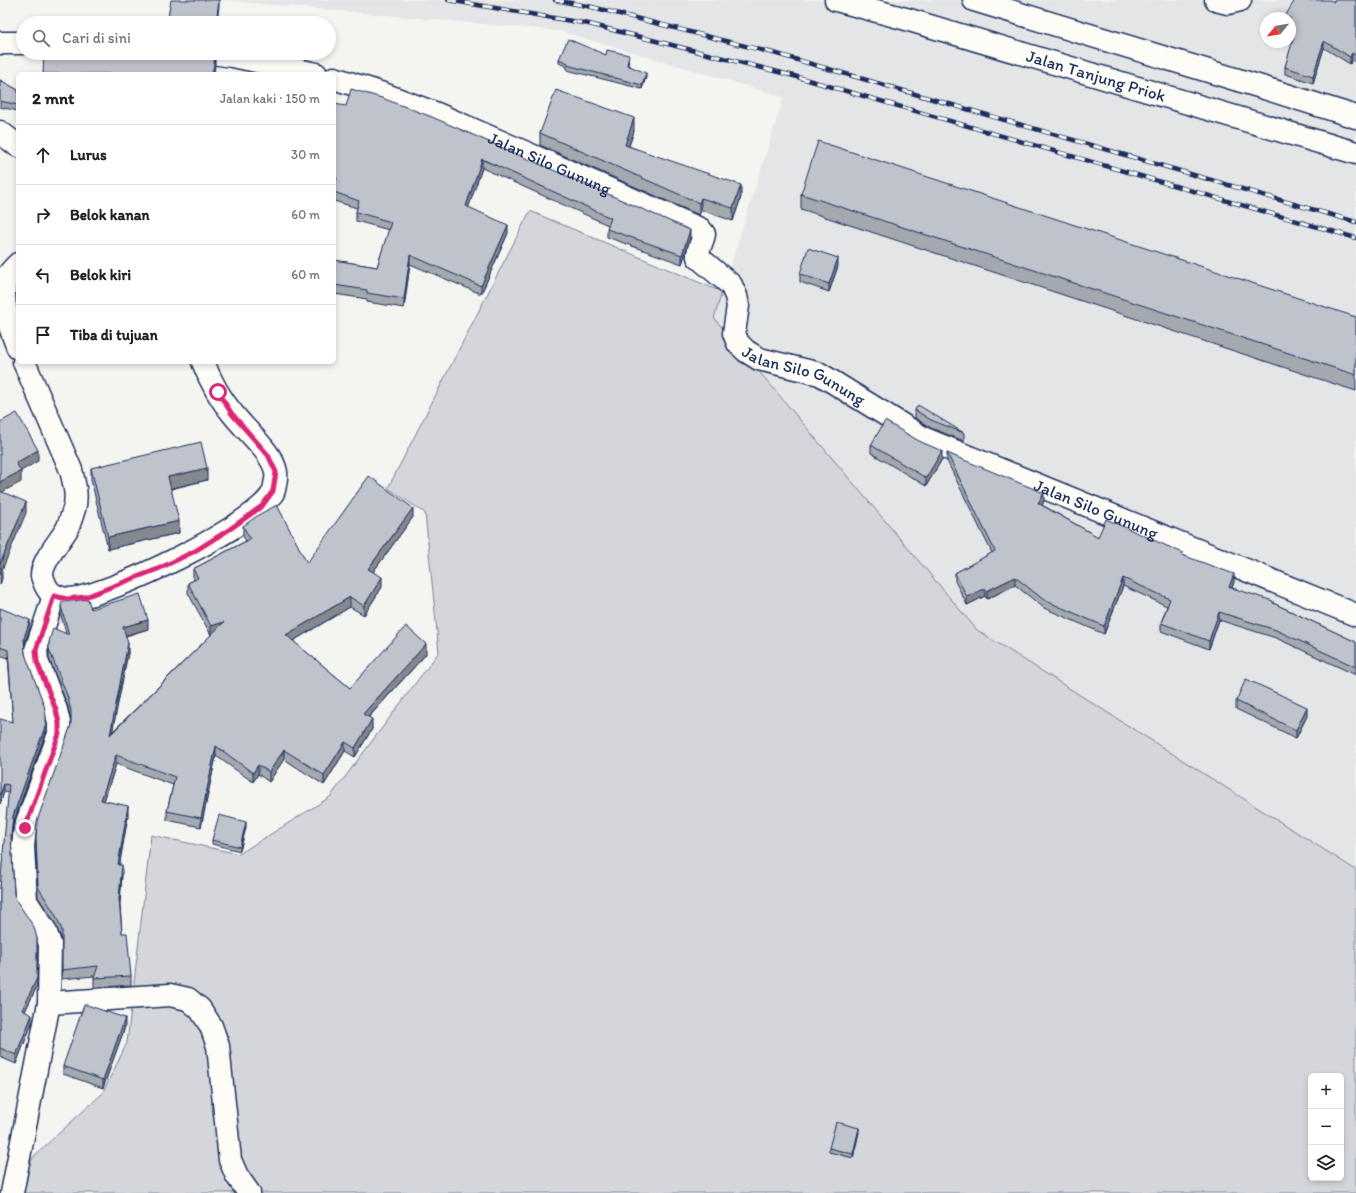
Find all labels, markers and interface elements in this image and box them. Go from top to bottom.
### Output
north arrow [1260,12,1296,48]
search box [16,16,336,60]
icon: search [30,27,52,49]
text: Cari di sini [62,29,131,47]
street label: Jalan Tanjung Priok [1024,45,1169,106]
text: 2 mnt [32,88,75,108]
text: Jalan kaki · 150 m [220,91,320,106]
street label: Jalan Silo Gunung [485,128,614,199]
icon: ahead [32,144,54,166]
text: Lurus [70,146,107,164]
text: 30 m [291,147,320,162]
icon: right [32,204,54,226]
text: Belok kanan [70,206,150,224]
text: 60 m [291,207,320,222]
icon: left [32,264,54,286]
text: Belok kiri [70,266,131,284]
text: 60 m [291,267,320,282]
icon: arrive [32,324,54,346]
text: Tiba di tujuan [70,326,158,344]
street label: Jalan Silo Gunung [739,341,869,410]
route start [209,383,227,401]
street label: Jalan Silo Gunung [1031,475,1161,543]
route end [16,819,34,837]
map controls [1308,1073,1344,1181]
button: + [1308,1073,1344,1109]
button: − [1308,1109,1344,1145]
button: layers [1308,1145,1344,1181]

